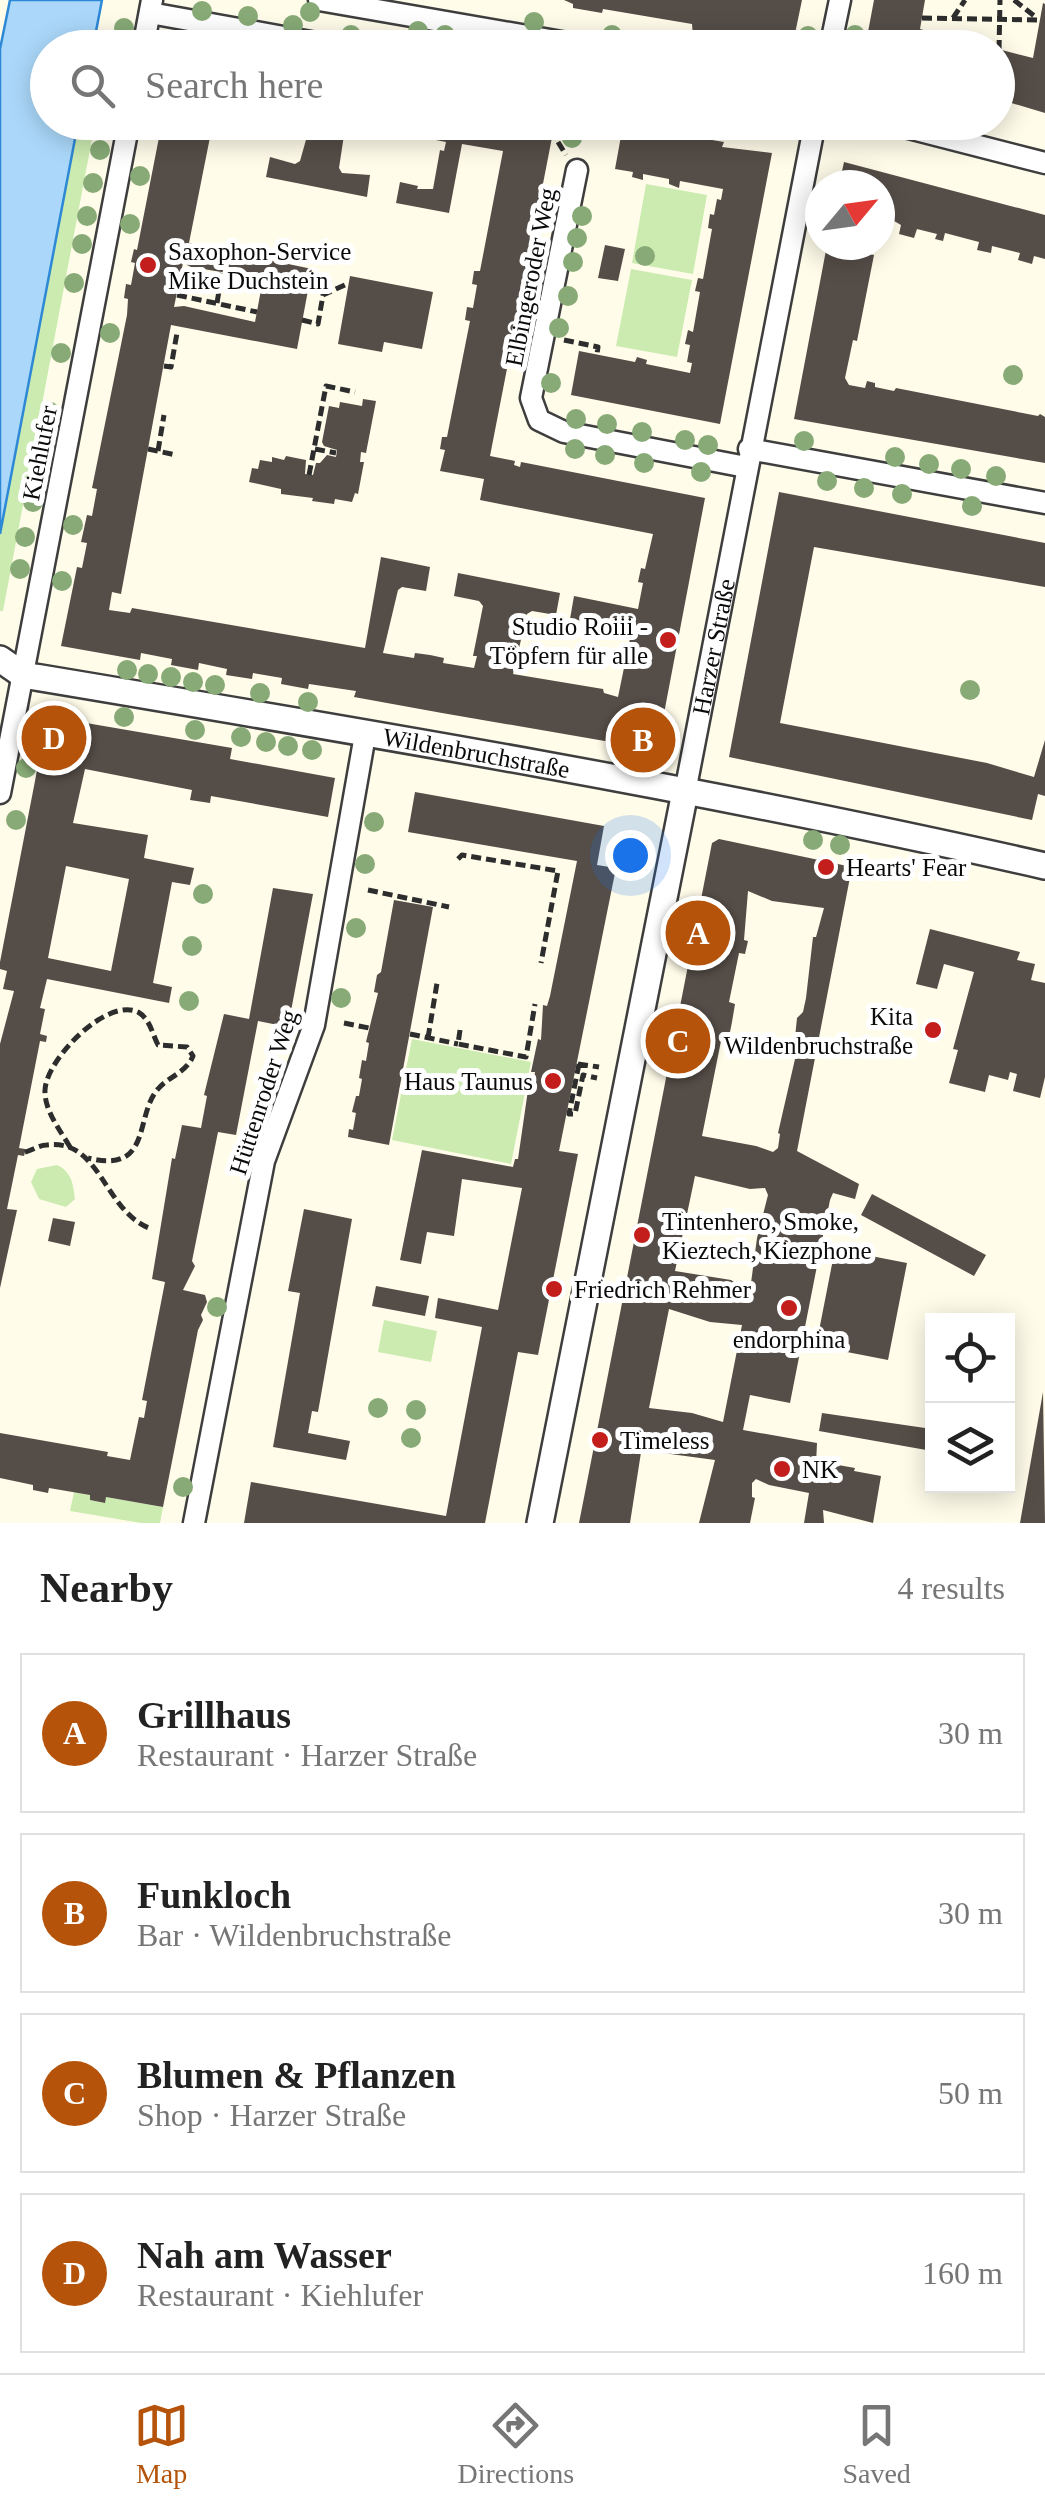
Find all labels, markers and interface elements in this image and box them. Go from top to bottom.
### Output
search box [30,30,1015,140]
icon: search [65,58,120,113]
text: Search here [145,64,323,106]
north arrow [805,170,895,260]
street label: Elbingeroder Weg [500,185,561,369]
place label: Saxophon-Service Mike Duchstein [168,238,351,294]
marker: Saxophon-Service Mike Duchstein [137,254,159,276]
street label: Kiehlufer [17,403,62,503]
street label: Harzer Straße [687,576,740,717]
place label: Studio Roiii - Töpfern für alle [490,613,648,669]
marker: Studio Roiii - Töpfern für alle [657,629,679,651]
pin: D [22,700,86,776]
pin: B [610,702,676,778]
street label: Wildenbruchstraße [381,723,572,783]
your location [605,830,656,881]
place label: Hearts' Fear [846,854,967,881]
marker: Hearts' Fear [815,856,837,878]
pin: A [666,896,730,970]
place label: Kita Wildenbruchstraße [724,1003,913,1059]
pin: C [646,1004,710,1078]
street label: Hüttenroder Weg [224,1006,303,1178]
marker: Kita Wildenbruchstraße [922,1019,944,1041]
place label: Haus Taunus [404,1068,533,1095]
marker: Haus Taunus [542,1070,564,1092]
place label: Tintenhero, Smoke, Kieztech, Kiezphone [662,1208,872,1264]
marker: Tintenhero, Smoke, Kieztech, Kiezphone [631,1224,653,1246]
place label: Friedrich Rehmer [574,1276,752,1303]
marker: Friedrich Rehmer [543,1278,565,1300]
marker: endorphina [778,1297,800,1319]
map controls [925,1313,1015,1493]
button: locate [925,1313,1015,1403]
place label: endorphina [733,1326,845,1353]
button: layers [925,1403,1015,1493]
place label: Timeless [620,1427,709,1454]
marker: Timeless [589,1429,611,1451]
place label: NK [802,1456,838,1483]
marker: NK [771,1458,793,1480]
text: Nearby [40,1565,173,1611]
text: 4 results [897,1570,1005,1606]
text: Grillhaus [137,1694,291,1736]
text: A [63,1715,86,1751]
text: 30 m [938,1715,1003,1751]
text: Restaurant · Harzer Straße [137,1737,477,1773]
text: Funkloch [137,1874,291,1916]
text: B [64,1895,85,1931]
text: 30 m [938,1895,1003,1931]
text: Bar · Wildenbruchstraße [137,1917,451,1953]
text: Blumen & Pflanzen [137,2054,456,2096]
text: C [63,2075,86,2111]
text: 50 m [938,2075,1003,2111]
text: Shop · Harzer Straße [137,2097,406,2133]
text: Nah am Wasser [137,2234,392,2276]
text: D [63,2255,86,2291]
text: 160 m [922,2255,1003,2291]
text: Restaurant · Kiehlufer [137,2277,423,2313]
tab: Map [134,2398,189,2490]
tab: Directions [457,2398,574,2490]
tab: Saved [842,2398,911,2490]

